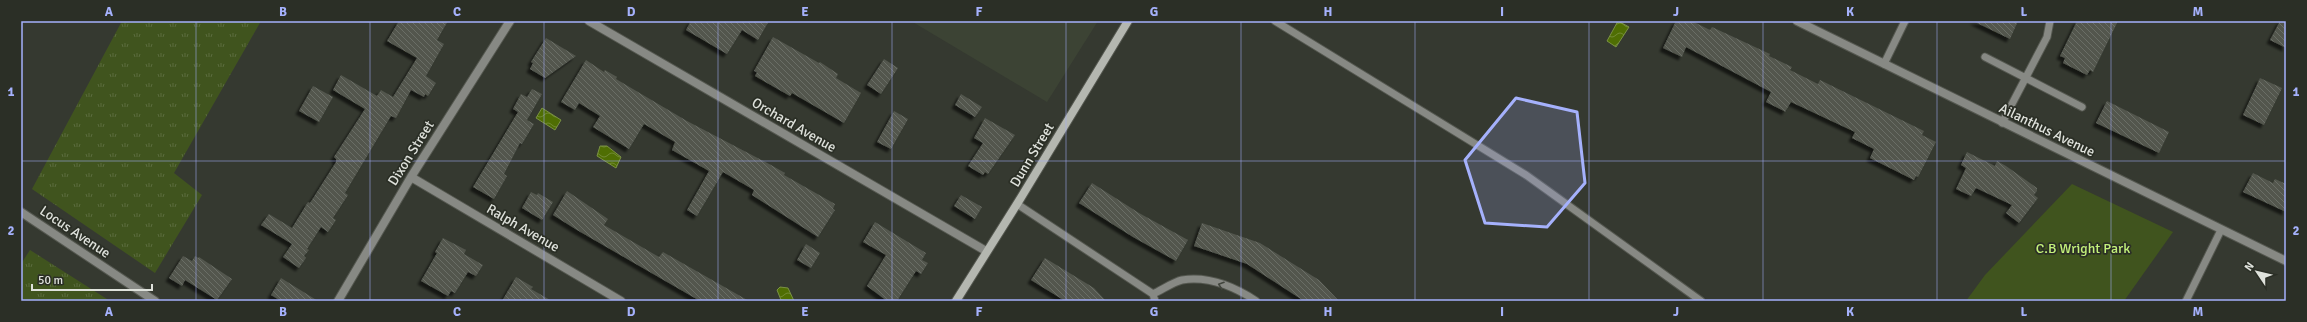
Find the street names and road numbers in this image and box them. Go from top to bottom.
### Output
street label: Orchard Avenue [749,94,839,156]
street label: Ailanthus Avenue [1996,99,2098,161]
street label: Dixon Street [384,117,438,189]
street label: Dunn Street [1006,120,1058,190]
street label: Ralph Avenue [483,200,563,256]
street label: Locus Avenue [36,202,114,262]

